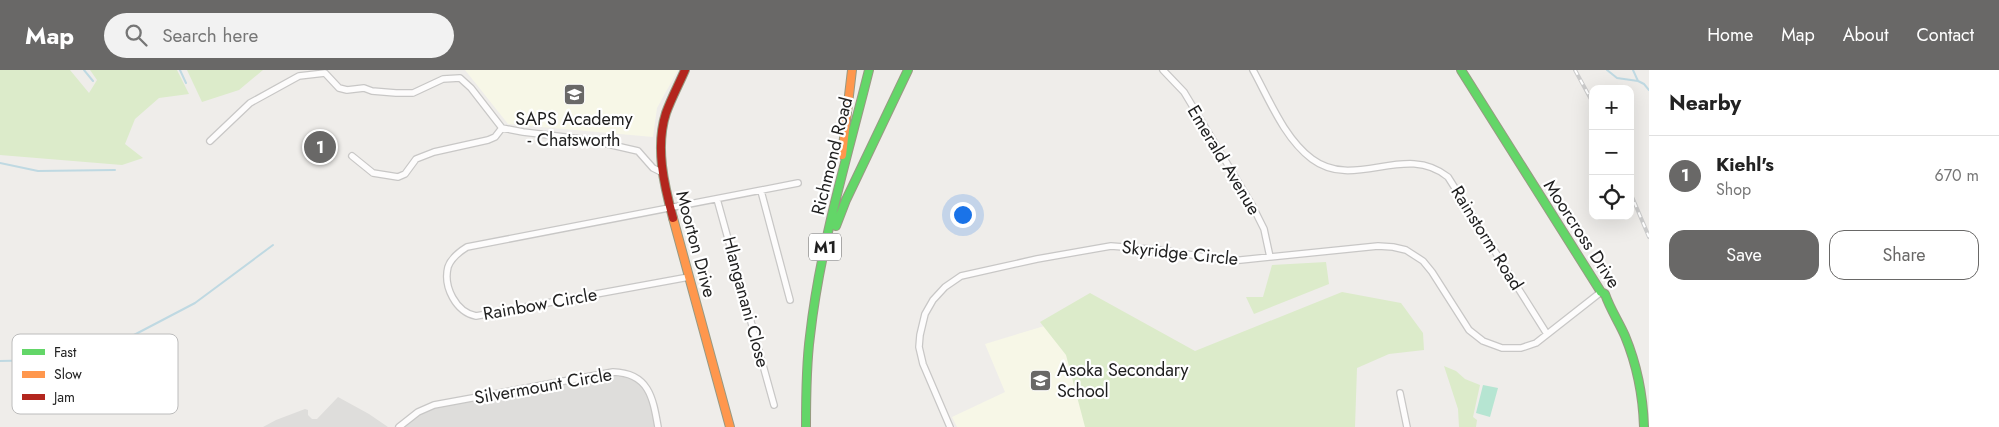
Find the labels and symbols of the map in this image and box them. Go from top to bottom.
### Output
school or university icon: SAPS Academy - Chatsworth [562,82,586,106]
street label: Richmond Road [805,94,859,218]
street label: Emerald Avenue [1181,100,1267,220]
place label: SAPS Academy - Chatsworth [515,106,633,153]
pin: 1 [304,128,336,166]
street label: Moorcross Drive [1537,175,1627,293]
street label: Rainstorm Road [1445,181,1529,295]
street label: Moorton Drive [669,188,723,300]
your location [950,202,976,228]
road number: M1 [809,233,841,260]
street label: Hlanganani Close [716,234,776,370]
street label: Skyridge Circle [1120,234,1240,272]
street label: Rainbow Circle [481,281,599,327]
legend [12,334,178,414]
text: Fast [54,342,77,362]
place label: Asoka Secondary School [1057,357,1189,404]
street label: Silvermount Circle [472,361,614,411]
text: Slow [54,364,82,384]
school or university icon: Asoka Secondary School [1029,368,1053,392]
text: Jam [52,387,75,407]

